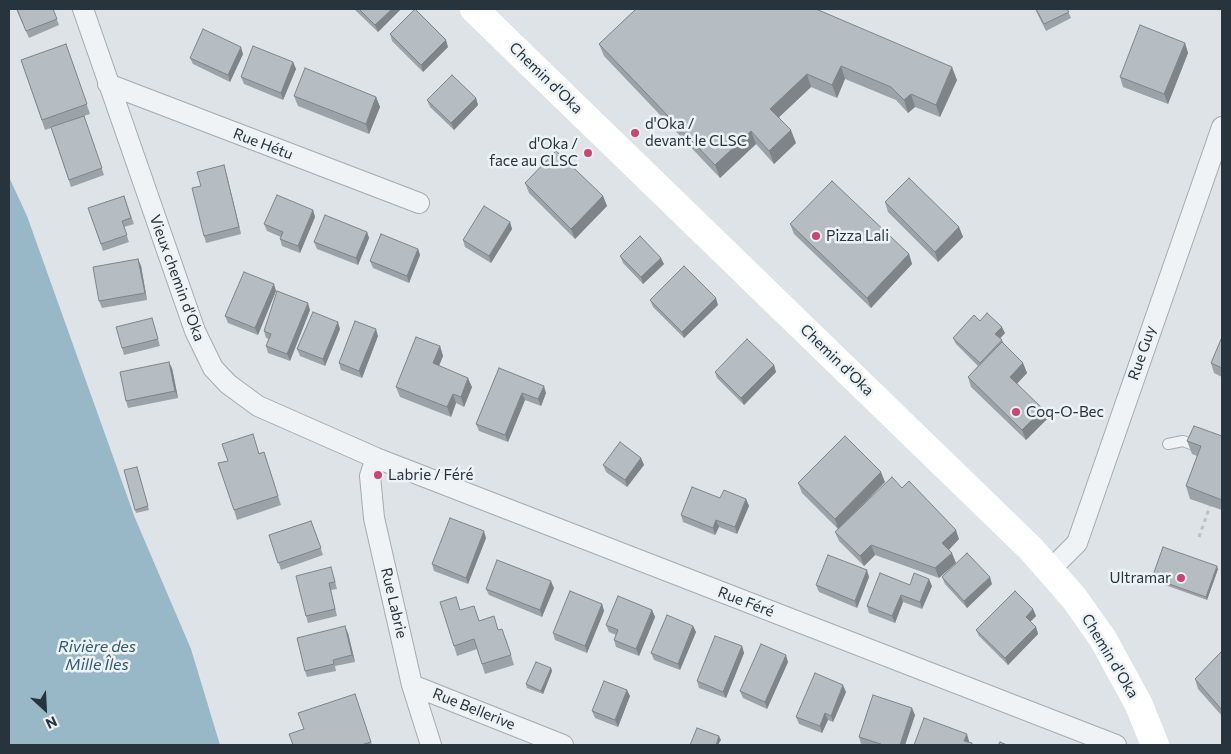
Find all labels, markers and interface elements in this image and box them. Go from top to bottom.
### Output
street label: Chemin d'Oka [506,38,586,118]
place label: d'Oka / devant le CLSC [645,115,747,150]
street label: Rue Hétu [231,124,295,164]
marker: d'Oka / devant le CLSC [629,127,641,139]
place label: d'Oka / face au CLSC [489,135,578,170]
marker: d'Oka / face au CLSC [582,147,594,159]
street label: Vieux chemin d'Oka [146,212,208,344]
place label: Pizza Lali [826,227,889,245]
marker: Pizza Lali [810,230,822,242]
street label: Chemin d'Oka [797,320,877,400]
street label: Rue Guy [1124,323,1160,383]
place label: Coq-O-Bec [1026,403,1104,421]
marker: Coq-O-Bec [1010,406,1022,418]
place label: Labrie / Féré [388,466,473,484]
marker: Labrie / Féré [372,469,384,481]
street label: Rue Labrie [377,566,411,640]
place label: Ultramar [1109,569,1171,587]
marker: Ultramar [1175,572,1187,584]
street label: Rue Féré [715,583,777,621]
street label: Chemin d'Oka [1078,611,1142,701]
water label: Rivière des Mille Îles [58,637,136,675]
north arrow [20,684,70,734]
street label: Rue Bellerive [430,684,518,734]
text: N [43,713,60,733]

